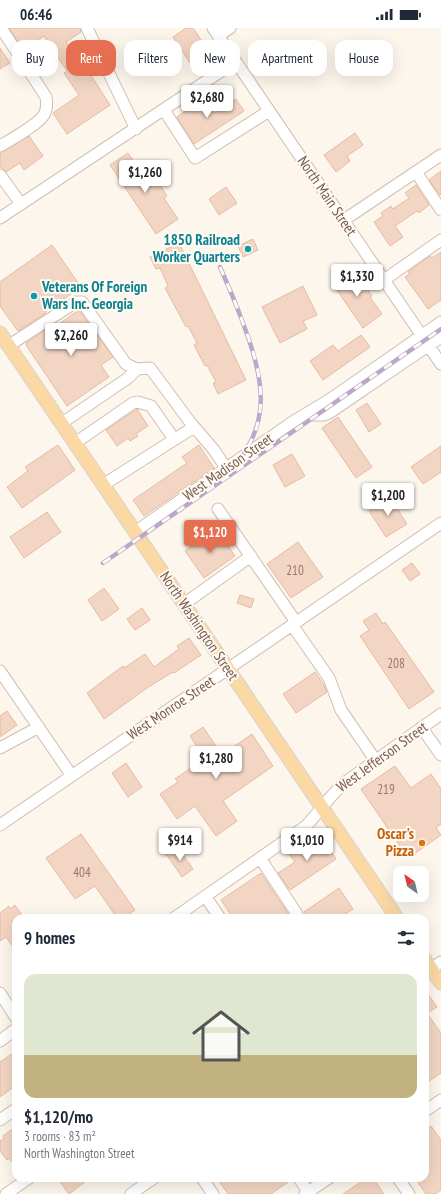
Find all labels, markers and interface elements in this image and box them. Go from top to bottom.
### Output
text: 06:46 [20,5,52,24]
chip: Buy [12,40,58,76]
chip: Rent [66,40,116,76]
chip: Filters [124,40,182,76]
chip: New [190,40,240,76]
chip: Apartment [248,40,327,76]
chip: House [335,40,393,76]
pin: $2,680 [174,85,240,119]
text: $2,680 [190,89,224,106]
street label: North Main Street [294,152,361,239]
pin: $1,260 [112,160,178,194]
text: $1,260 [128,164,162,181]
place label: 1850 Railroad Worker Quarters [152,230,240,266]
marker: 1850 Railroad Worker Quarters [243,244,253,254]
pin: $1,330 [324,264,390,298]
text: $1,330 [340,268,374,285]
place label: Veterans Of Foreign Wars Inc. Georgia [41,277,147,313]
marker: Veterans Of Foreign Wars Inc. Georgia [29,291,39,301]
pin: $2,260 [38,323,104,357]
text: $2,260 [54,327,88,344]
street label: West Madison Street [179,428,276,505]
pin: $1,200 [355,483,421,517]
text: $1,200 [371,487,405,504]
pin: $1,120 [177,520,243,554]
text: $1,120 [193,524,227,541]
house number: 210 [286,562,304,579]
street label: North Washington Street [156,568,243,684]
house number: 208 [387,655,405,672]
street label: West Monroe Street [123,671,218,744]
street label: West Jefferson Street [332,717,431,796]
pin: $1,280 [183,746,249,780]
text: $1,280 [199,750,233,767]
house number: 219 [377,781,395,798]
place label: Oscar's Pizza [377,824,414,860]
pin: $914 [156,828,204,862]
pin: $1,010 [274,828,340,862]
text: $914 [168,832,192,849]
text: $1,010 [290,832,324,849]
marker: Oscar's Pizza [417,838,427,848]
house number: 404 [73,864,91,881]
north arrow [393,866,429,902]
map controls [393,866,429,902]
text: 9 homes [24,927,75,949]
icon: filters [395,927,417,949]
icon: home [185,1000,257,1072]
text: $1,120/mo [24,1106,93,1128]
text: 3 rooms · 83 m² [24,1128,96,1145]
text: North Washington Street [24,1145,135,1162]

